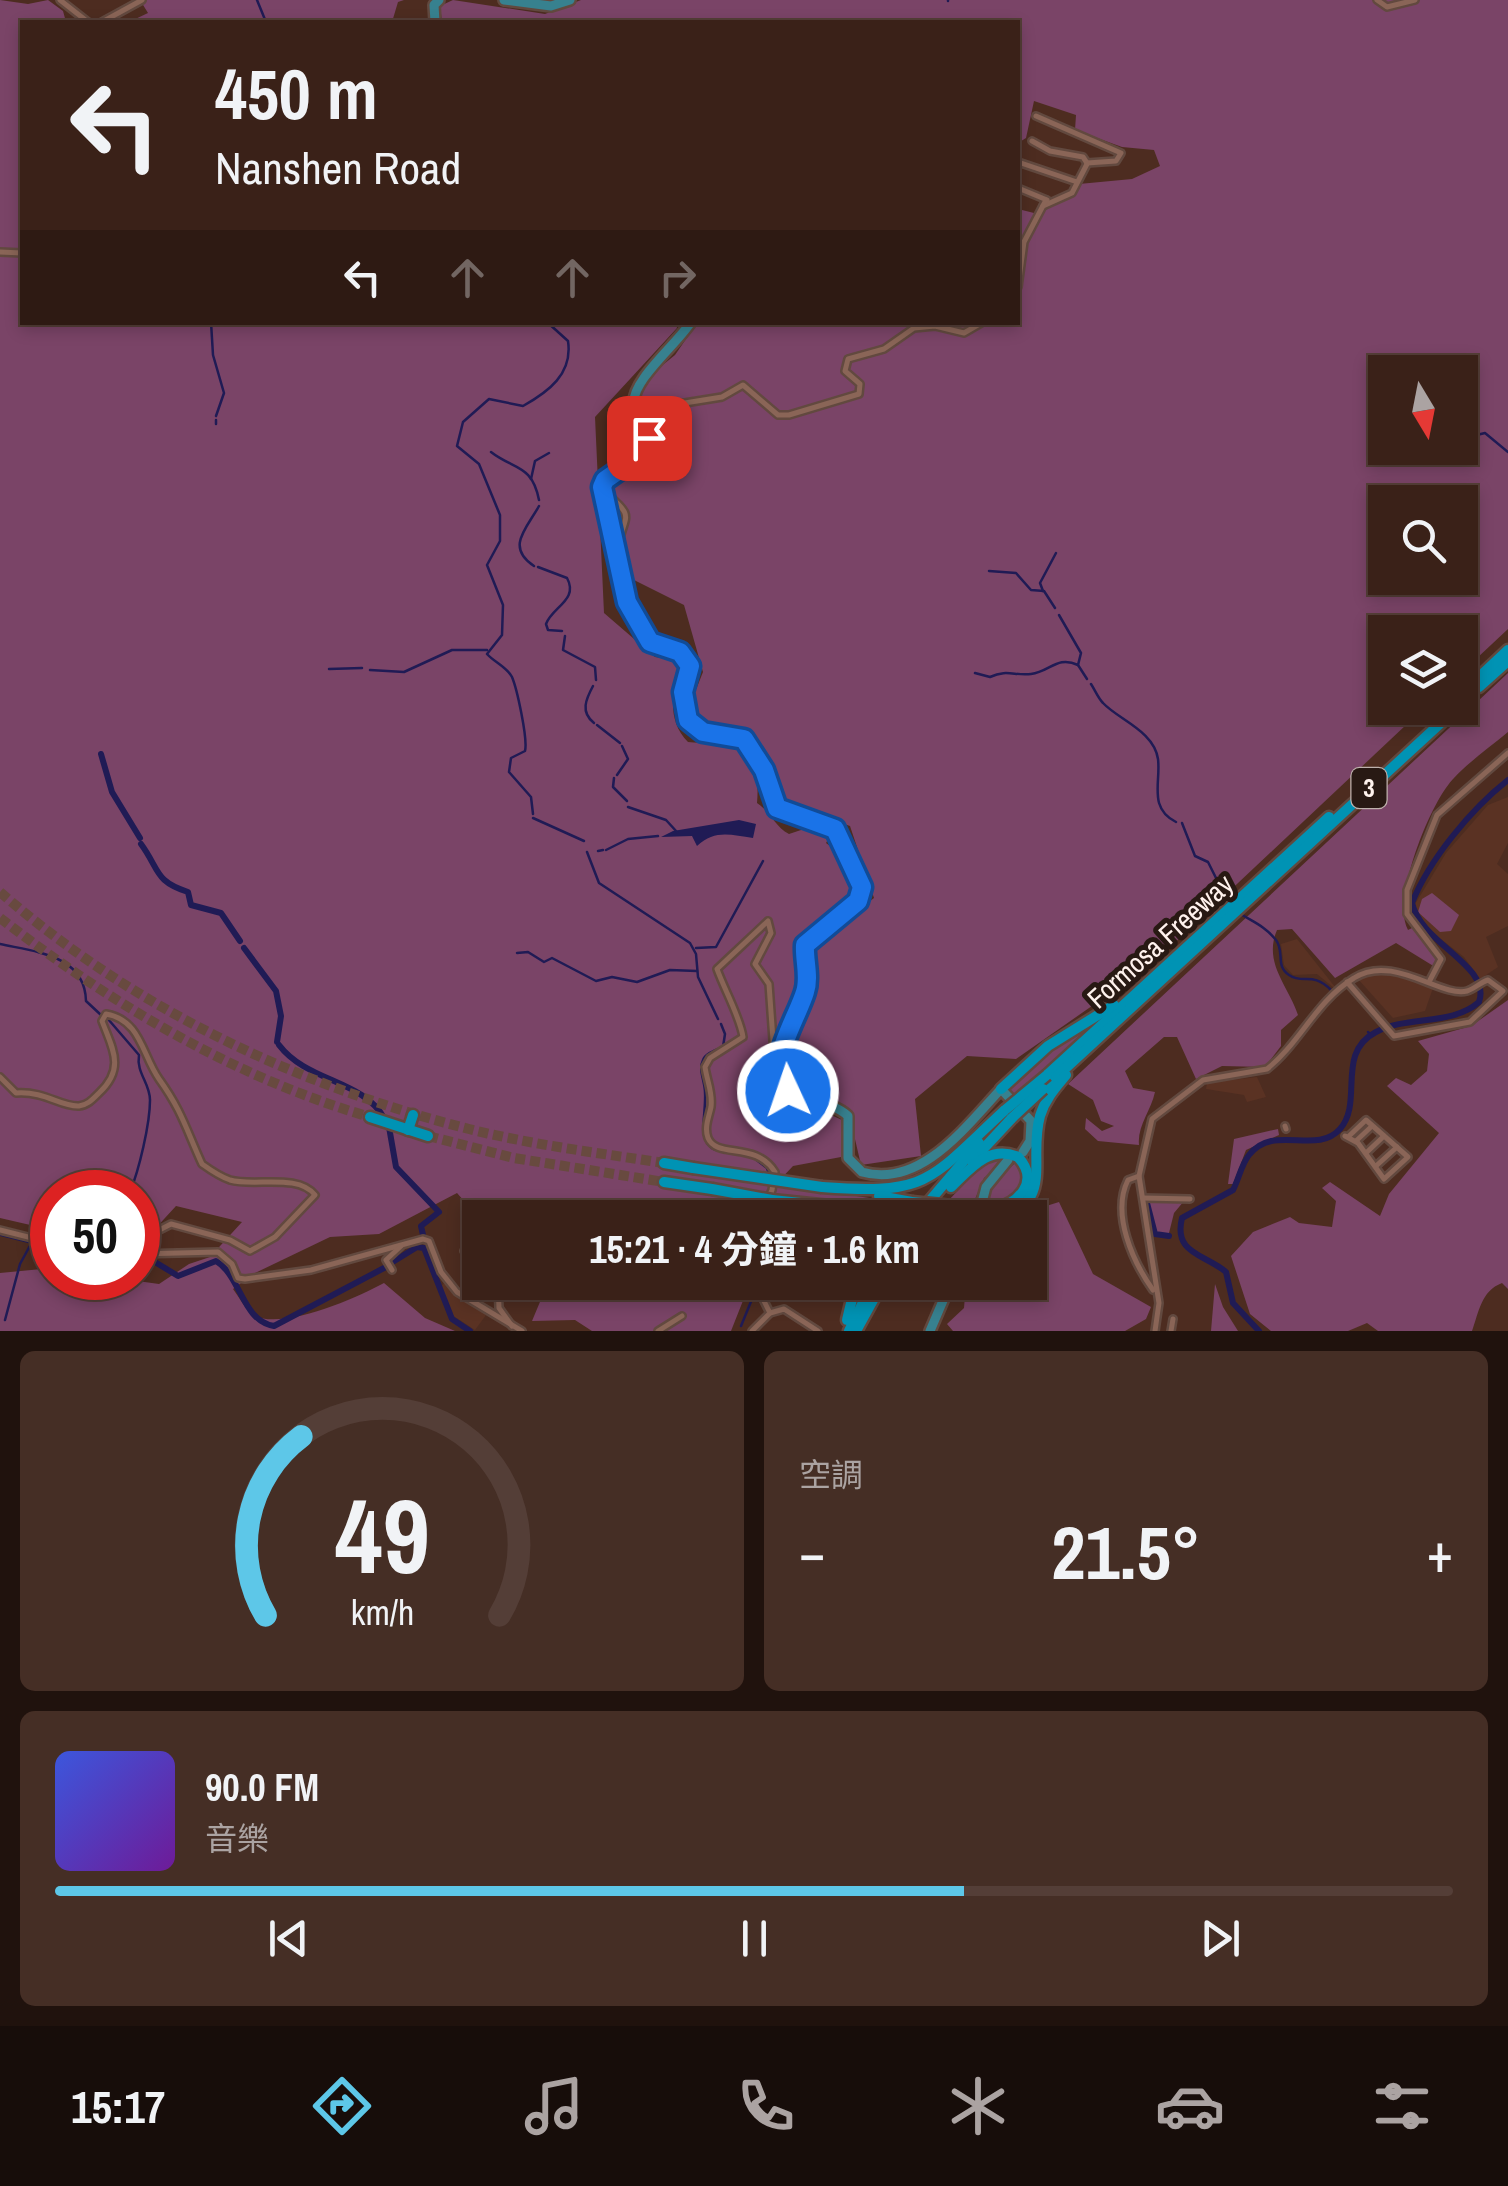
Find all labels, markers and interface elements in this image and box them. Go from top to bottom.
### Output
text: 450 m [215,47,378,141]
icon: left [50,60,180,190]
text: Nanshen Road [215,137,461,198]
icon: left [335,250,390,305]
icon: ahead [440,250,495,305]
icon: ahead [545,250,600,305]
icon: right [650,250,705,305]
north arrow [1368,355,1478,465]
map controls [1368,355,1478,725]
pin [607,396,692,481]
icon: arrive [622,411,677,466]
button: search [1368,485,1478,595]
button: layers [1368,615,1478,725]
road number: 3 [1352,768,1386,808]
street label: Formosa Freeway [1079,865,1241,1017]
position arrow [736,1039,840,1143]
speed limit sign: 50 [30,1170,160,1300]
text: 15:21 · 4 分鐘 · 1.6 km [589,1224,920,1275]
text: 空調 [799,1453,863,1496]
text: 49 [335,1465,429,1605]
text: 21.5° [1051,1501,1201,1602]
text: − [799,1515,825,1589]
text: + [1427,1515,1453,1589]
text: km/h [350,1588,414,1636]
text: 90.0 FM [205,1762,319,1813]
text: 音樂 [205,1817,269,1860]
icon: previous [261,1911,316,1966]
icon: pause [727,1911,782,1966]
icon: next [1193,1911,1248,1966]
icon: directions [307,2071,377,2141]
icon: music [519,2071,589,2141]
icon: phone [731,2071,801,2141]
icon: climate [943,2071,1013,2141]
icon: car [1155,2071,1225,2141]
icon: filters [1367,2071,1437,2141]
text: 15:17 [71,2076,165,2137]

